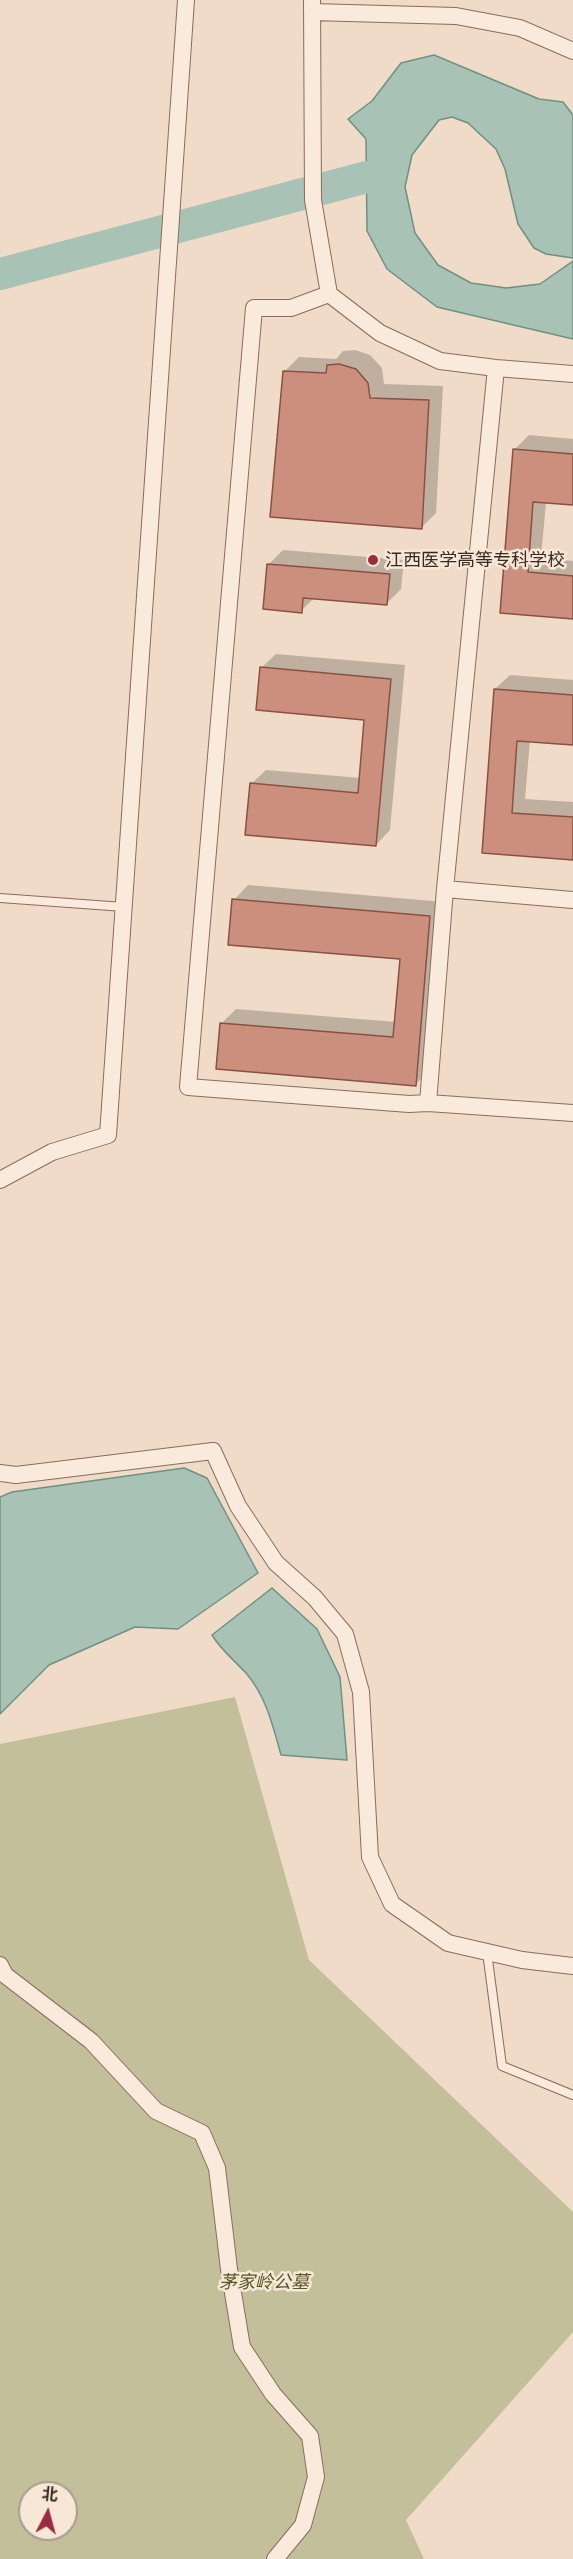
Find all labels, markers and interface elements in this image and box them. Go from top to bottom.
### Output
place label: 江西医学高等专科学校 [385,549,565,571]
marker: 江西医学高等专科学校 [366,553,380,567]
park label: 茅家岭公墓 [219,2271,309,2293]
north arrow [18,2481,78,2541]
text: 北 [41,2485,59,2504]

